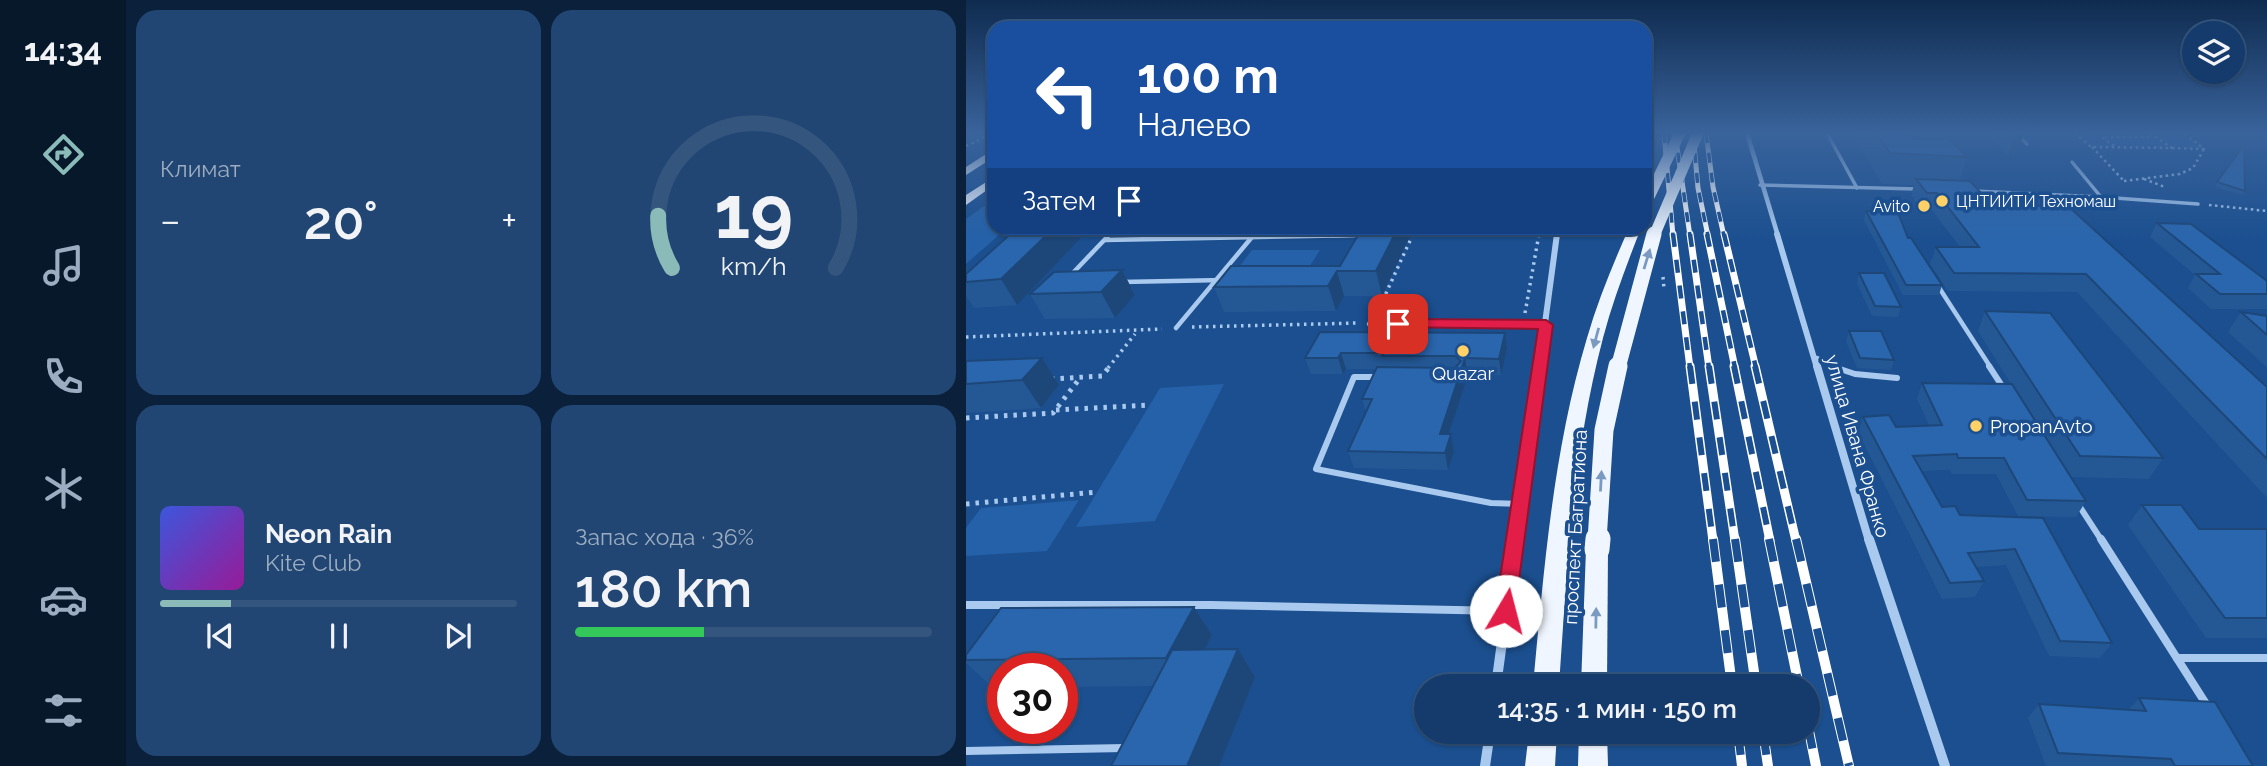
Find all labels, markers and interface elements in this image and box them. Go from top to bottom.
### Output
map controls [2182,21,2245,84]
button: layers [2182,21,2245,84]
text: 14:34 [24,31,102,68]
text: 100 m [1137,47,1279,104]
icon: left [1022,49,1113,140]
text: Налево [1137,106,1251,143]
icon: directions [39,130,88,179]
text: Климат [160,155,241,182]
text: 19 [714,171,793,256]
icon: arrive [1110,182,1148,220]
text: Затем [1022,186,1096,216]
text: 20° [304,190,378,251]
place label: ЦНТИИТИ Техномаш [1956,192,2116,211]
marker: ЦНТИИТИ Техномаш [1934,193,1950,209]
place label: Avito [1873,197,1910,216]
text: − [160,198,180,243]
text: + [501,198,517,243]
marker: Avito [1916,198,1932,214]
icon: music [39,241,88,290]
one-way arrow [1642,248,1652,269]
text: km/h [721,251,786,281]
pin [1368,294,1428,354]
icon: arrive [1379,305,1417,343]
one-way arrow [1591,328,1601,349]
marker: Quazar [1455,343,1471,359]
icon: phone [39,352,88,401]
street label: улица Ивана Франко [1821,352,1895,540]
place label: Quazar [1432,362,1494,384]
place label: PropanAvto [1990,415,2093,437]
marker: PropanAvto [1968,418,1984,434]
street label: проспект Багратиона [1559,429,1591,625]
icon: climate [39,464,88,513]
one-way arrow [1596,469,1607,491]
text: Neon Rain [265,519,392,549]
text: Запас хода · 36% [575,523,754,550]
text: Kite Club [265,549,362,576]
text: 180 km [575,558,752,619]
position arrow [1469,574,1543,648]
icon: car [39,575,88,624]
one-way arrow [1590,607,1602,629]
icon: previous [201,617,239,655]
icon: pause [320,617,358,655]
icon: next [439,617,477,655]
speed limit sign: 30 [987,653,1078,744]
icon: filters [39,686,88,735]
text: 14:35 · 1 мин · 150 m [1497,694,1737,724]

